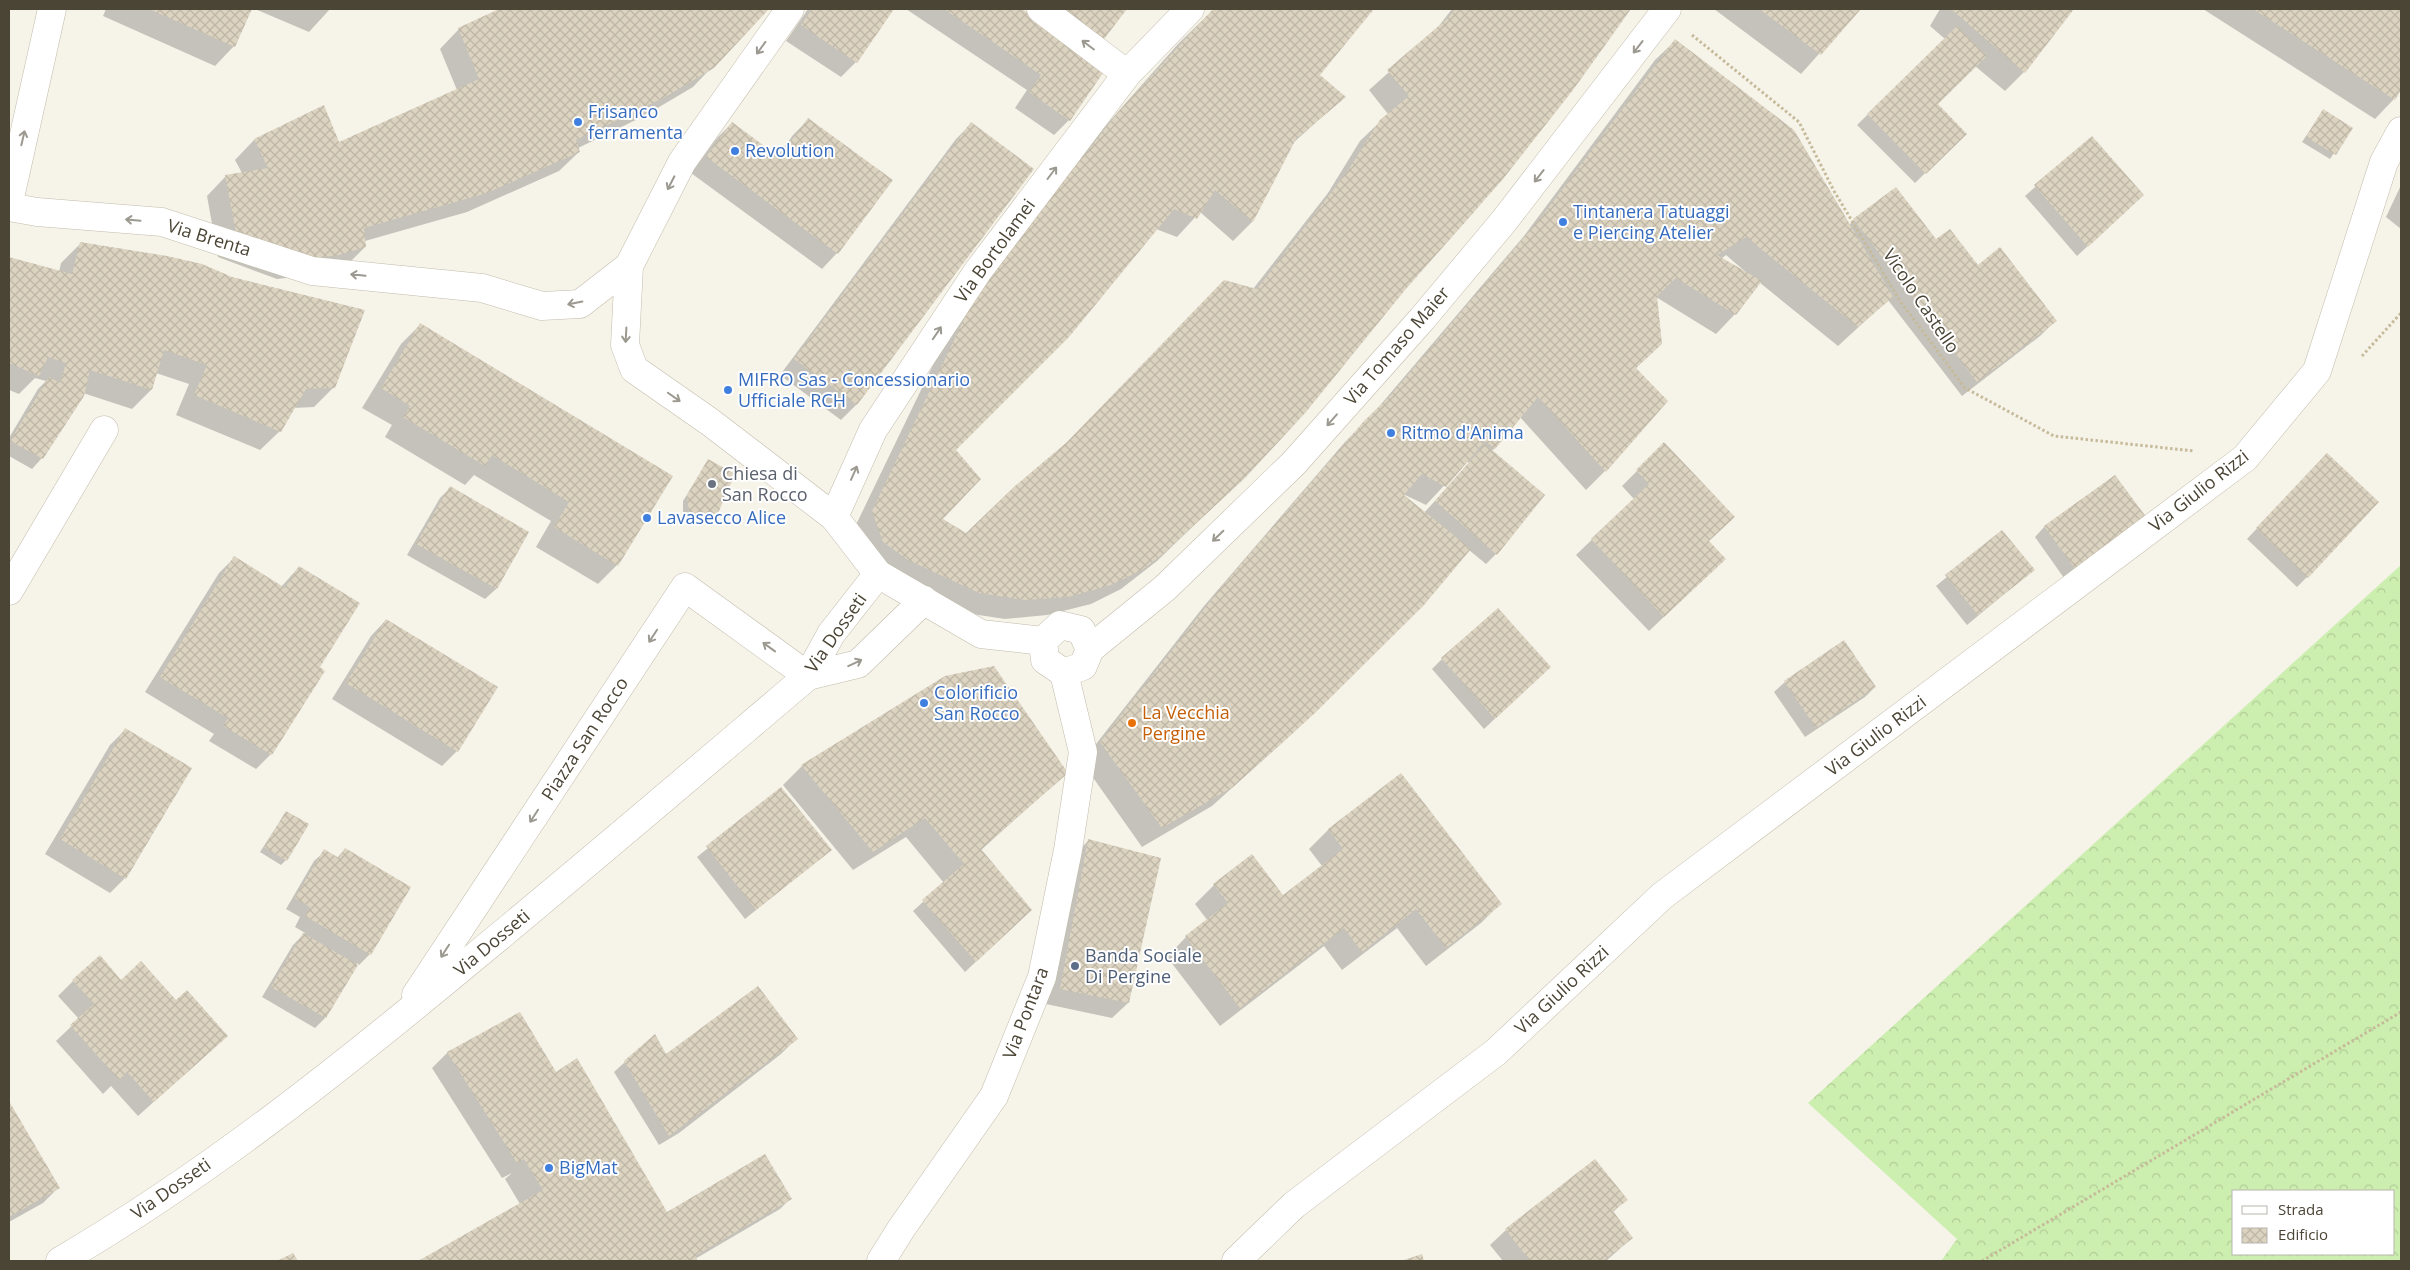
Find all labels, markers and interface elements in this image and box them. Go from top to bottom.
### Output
one-way arrow [1082,39,1095,50]
one-way arrow [756,41,766,55]
one-way arrow [1633,41,1644,54]
place label: Frisanco ferramenta [588,99,683,144]
marker: Frisanco ferramenta [572,116,584,128]
one-way arrow [19,130,28,146]
place label: Revolution [745,138,834,162]
marker: Revolution [729,145,741,157]
one-way arrow [1047,166,1057,180]
one-way arrow [1533,169,1544,182]
one-way arrow [666,175,675,190]
street label: Via Bortolamei [948,194,1040,307]
place label: Tintanera Tatuaggi e Piercing Atelier [1573,199,1730,244]
street label: Via Brenta [164,213,254,261]
one-way arrow [126,215,142,225]
marker: Tintanera Tatuaggi e Piercing Atelier [1557,216,1569,228]
street label: Vicolo Castello [1878,244,1966,357]
one-way arrow [350,270,366,280]
street label: Via Tomaso Maier [1338,281,1455,410]
one-way arrow [567,299,583,308]
one-way arrow [621,327,630,343]
one-way arrow [932,327,942,341]
place label: MIFRO Sas - Concessionario Ufficiale RCH [738,367,970,412]
marker: MIFRO Sas - Concessionario Ufficiale RCH [722,384,734,396]
one-way arrow [667,392,681,402]
one-way arrow [1326,414,1338,427]
place label: Ritmo d'Anima [1401,420,1524,444]
marker: Ritmo d'Anima [1385,427,1397,439]
street label: Via Giulio Rizzi [2144,444,2253,537]
place label: Chiesa di San Rocco [722,461,808,506]
one-way arrow [849,466,859,481]
marker: Chiesa di San Rocco [706,478,718,490]
place label: Lavasecco Alice [657,505,786,529]
marker: Lavasecco Alice [641,512,653,524]
one-way arrow [1212,530,1225,542]
street label: Via Dosseti [799,588,871,677]
one-way arrow [647,629,657,643]
one-way arrow [762,642,776,652]
one-way arrow [847,658,862,668]
street label: Piazza San Rocco [535,672,633,805]
place label: Colorificio San Rocco [934,680,1020,725]
street label: Via Giulio Rizzi [1820,689,1931,781]
marker: Colorificio San Rocco [918,697,930,709]
place label: La Vecchia Pergine [1142,700,1230,745]
marker: La Vecchia Pergine [1126,717,1138,729]
one-way arrow [529,809,540,823]
street label: Via Dosseti [448,903,534,981]
street label: Via Giulio Rizzi [1509,939,1613,1039]
place label: Banda Sociale Di Pergine [1085,943,1202,988]
one-way arrow [440,944,450,958]
marker: Banda Sociale Di Pergine [1069,960,1081,972]
street label: Via Pontara [997,963,1054,1062]
street label: Via Dosseti [126,1152,215,1224]
place label: BigMat [559,1155,618,1179]
marker: BigMat [543,1162,555,1174]
legend [2232,1190,2395,1255]
text: Strada [2278,1199,2324,1219]
text: Edificio [2278,1224,2328,1244]

